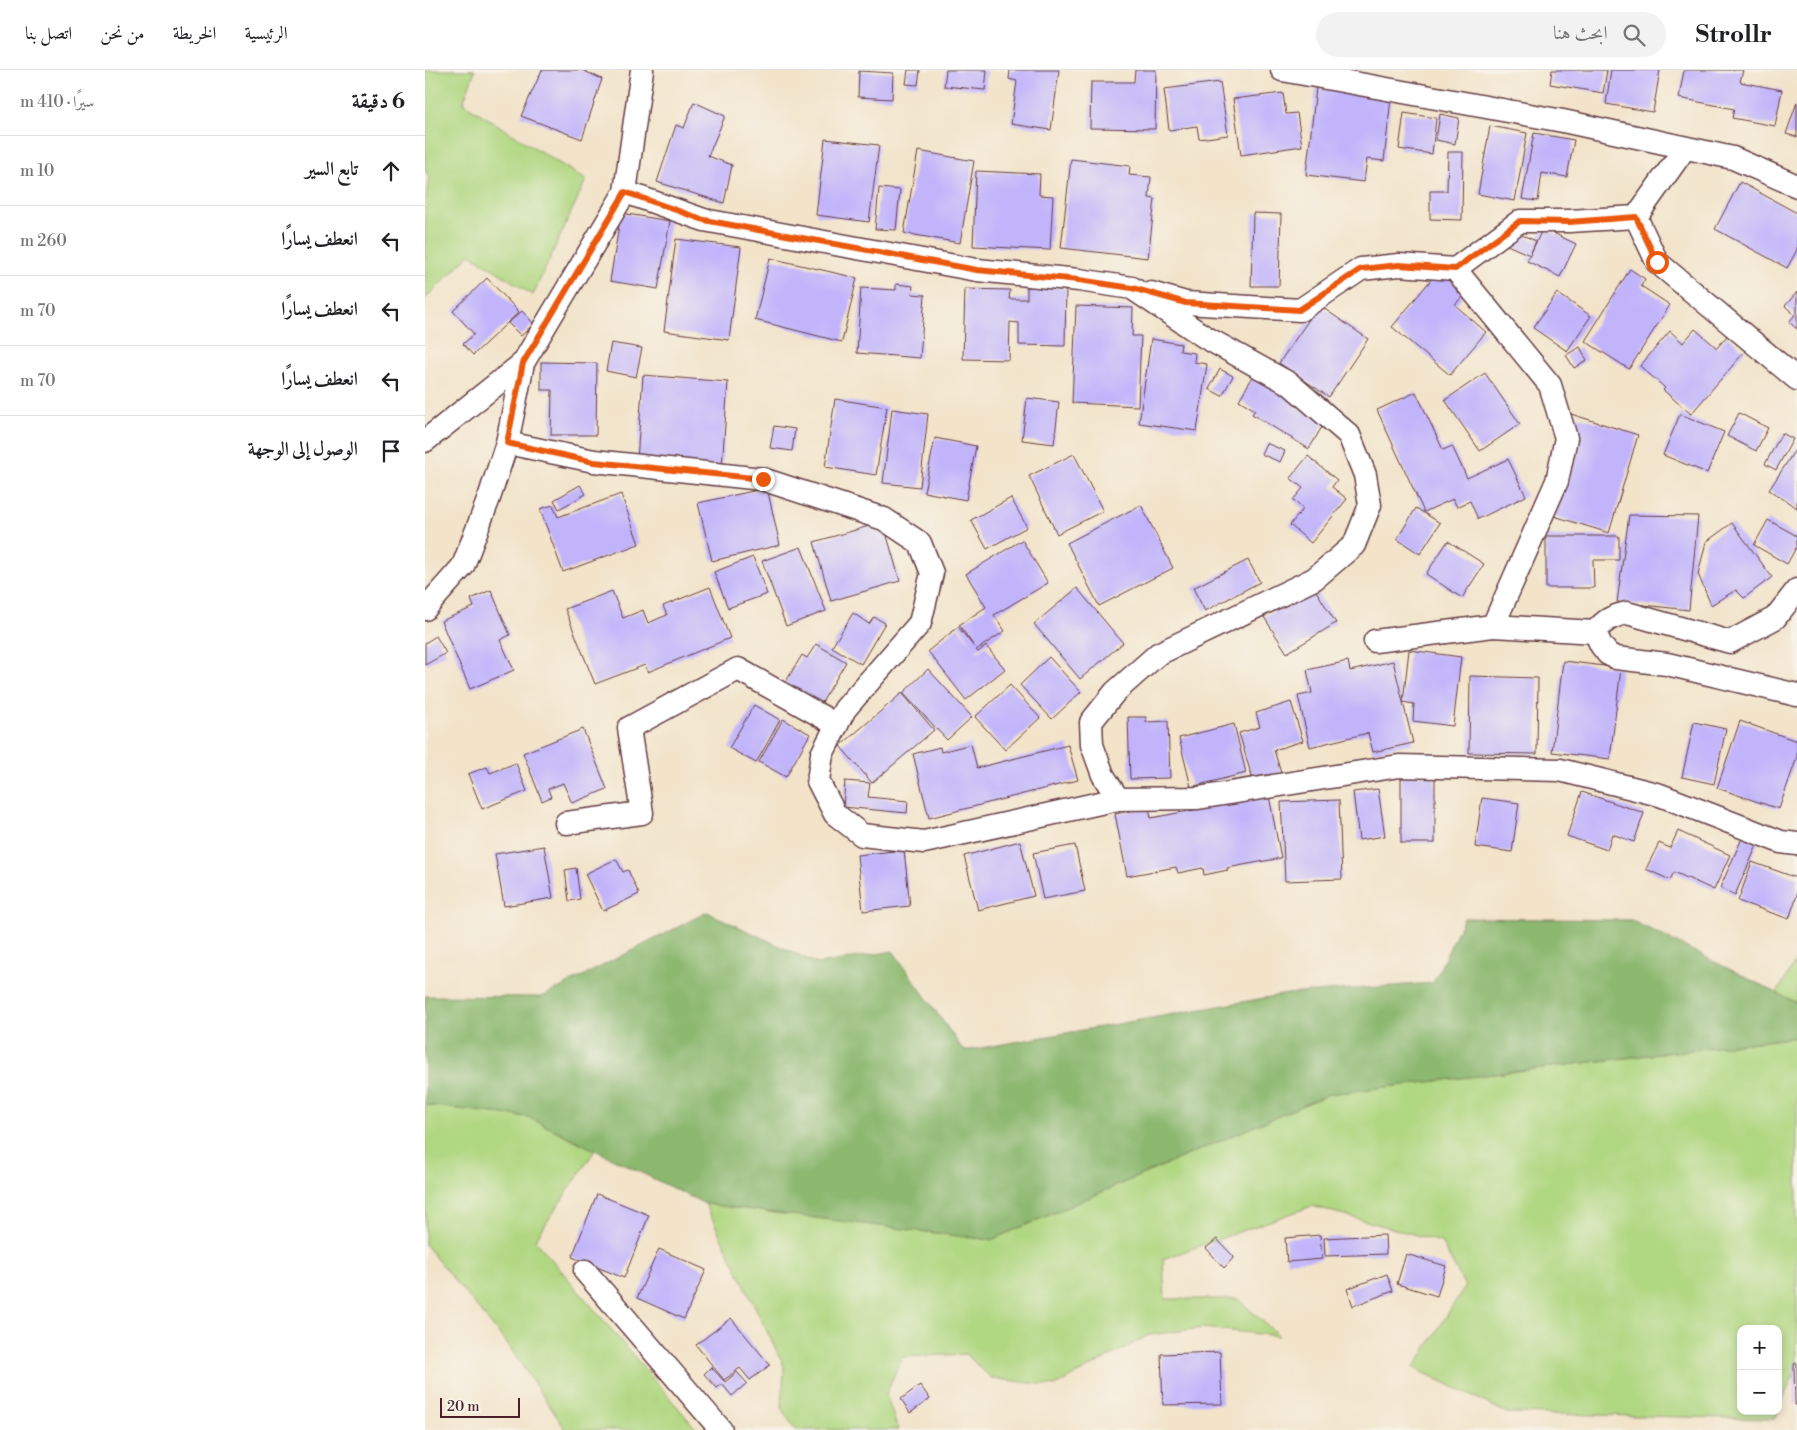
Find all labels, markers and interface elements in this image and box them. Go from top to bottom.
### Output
search box [1316,12,1666,57]
text: Strollr [1696,20,1772,50]
text: ابحث هنا [1553,21,1608,45]
icon: search [1620,21,1648,49]
text: اتصل بنا [25,22,72,45]
text: من نحن [100,22,145,45]
text: الخريطة [173,22,216,45]
text: الرئيسية [244,22,288,45]
text: 6 دقيقة [352,89,405,115]
text: سيرًا · 410 m [20,92,94,112]
text: تابع السير [305,157,358,181]
icon: ahead [377,157,405,185]
text: 10 m [20,161,54,181]
text: انعطف يسارًا [281,227,358,251]
icon: left [377,227,405,255]
text: 260 m [20,231,67,251]
route start [1646,251,1669,274]
text: انعطف يسارًا [281,297,358,321]
icon: left [377,297,405,325]
text: 70 m [20,301,56,321]
text: انعطف يسارًا [281,367,358,391]
icon: left [377,367,405,395]
text: 70 m [20,371,56,391]
text: الوصول إلى الوجهة [248,437,358,461]
icon: arrive [377,437,405,465]
route end [752,468,775,491]
map controls [1737,1325,1782,1415]
button: + [1737,1325,1782,1370]
button: − [1737,1370,1782,1415]
scale bar [440,1395,520,1418]
text: 20 m [447,1398,479,1416]

